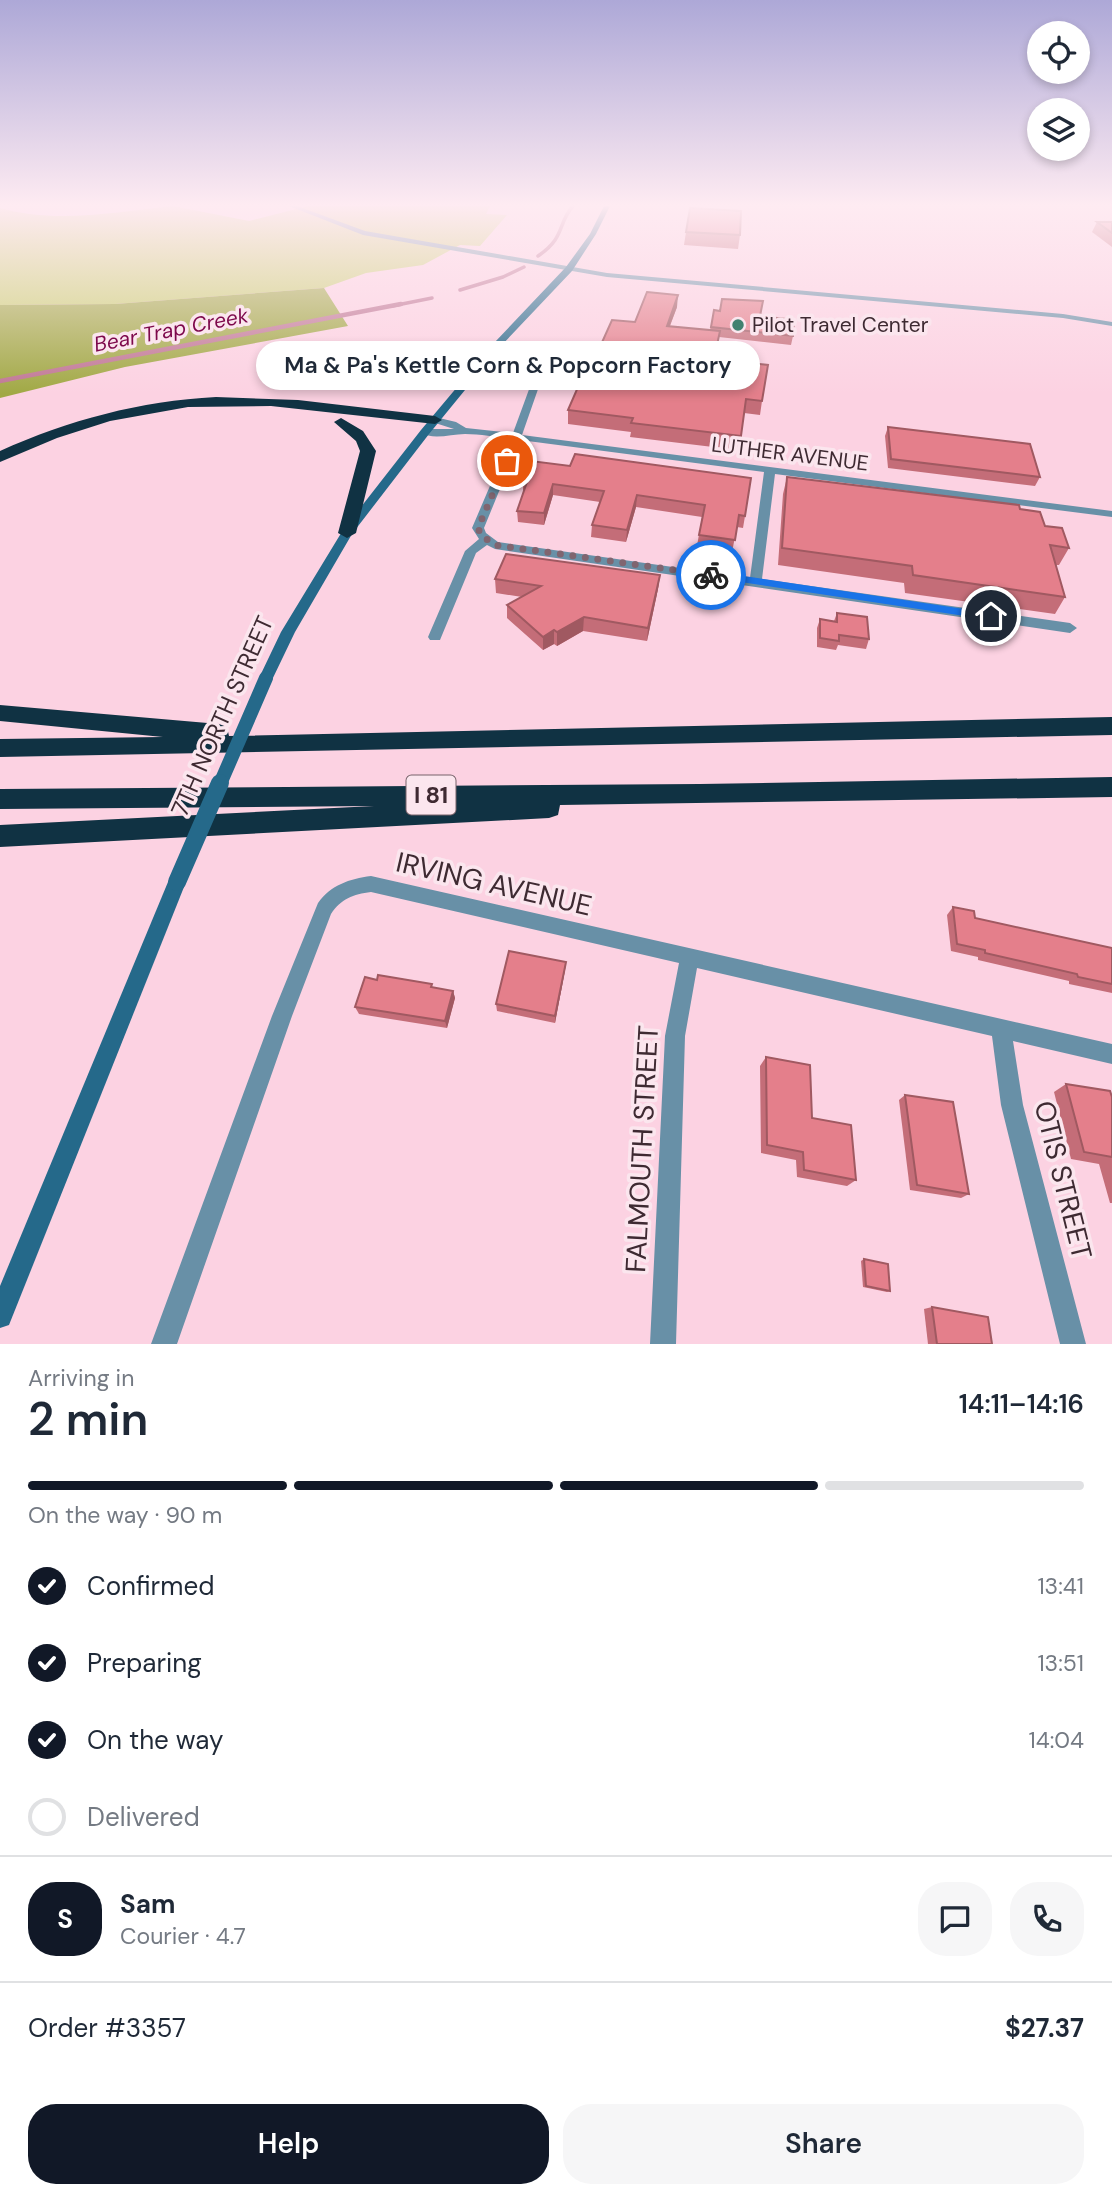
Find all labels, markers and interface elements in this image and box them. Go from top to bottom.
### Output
map controls [1027,21,1090,161]
button: locate [1027,21,1090,84]
button: layers [1027,98,1090,161]
water label: Bear Trap Creek [91,301,251,359]
place label: Pilot Travel Center [752,311,929,339]
marker: Pilot Travel Center [730,317,746,333]
callout: Ma & Pa's Kettle Corn & Popcorn Factory [255,342,759,391]
text: Ma & Pa's Kettle Corn & Popcorn Factory [284,350,732,380]
street label: LUTHER AVENUE [710,430,870,478]
pin [477,431,537,491]
icon: bag [488,442,526,480]
courier [676,540,746,610]
icon: bike [692,556,730,594]
pin [961,586,1021,646]
icon: home [972,597,1010,635]
street label: 7TH NORTH STREET [164,611,280,821]
road number: I 81 [406,776,456,814]
street label: IRVING AVENUE [393,844,595,924]
street label: FALMOUTH STREET [617,1024,667,1274]
street label: OTIS STREET [1025,1097,1101,1263]
text: Arriving in [28,1363,134,1393]
text: 14:11–14:16 [959,1387,1084,1421]
text: 2 min [28,1389,148,1449]
text: On the way · 90 m [28,1500,222,1530]
icon: check [28,1567,66,1605]
text: Confirmed [87,1569,214,1603]
text: 13:41 [1037,1571,1084,1601]
icon: check [28,1644,66,1682]
text: Preparing [87,1646,202,1680]
text: 13:51 [1037,1648,1084,1678]
icon: check [28,1721,66,1759]
text: On the way [87,1723,223,1757]
text: 14:04 [1029,1725,1084,1755]
text: Delivered [87,1800,200,1834]
button: chat [918,1882,992,1956]
button: phone [1010,1882,1084,1956]
text: Sam [120,1887,175,1921]
text: S [57,1902,73,1936]
text: Courier · 4.7 [120,1921,246,1951]
text: Order #3357 [28,2011,186,2045]
text: $27.37 [1005,2011,1084,2045]
button: Help [28,2104,549,2184]
button: Share [563,2104,1084,2184]

